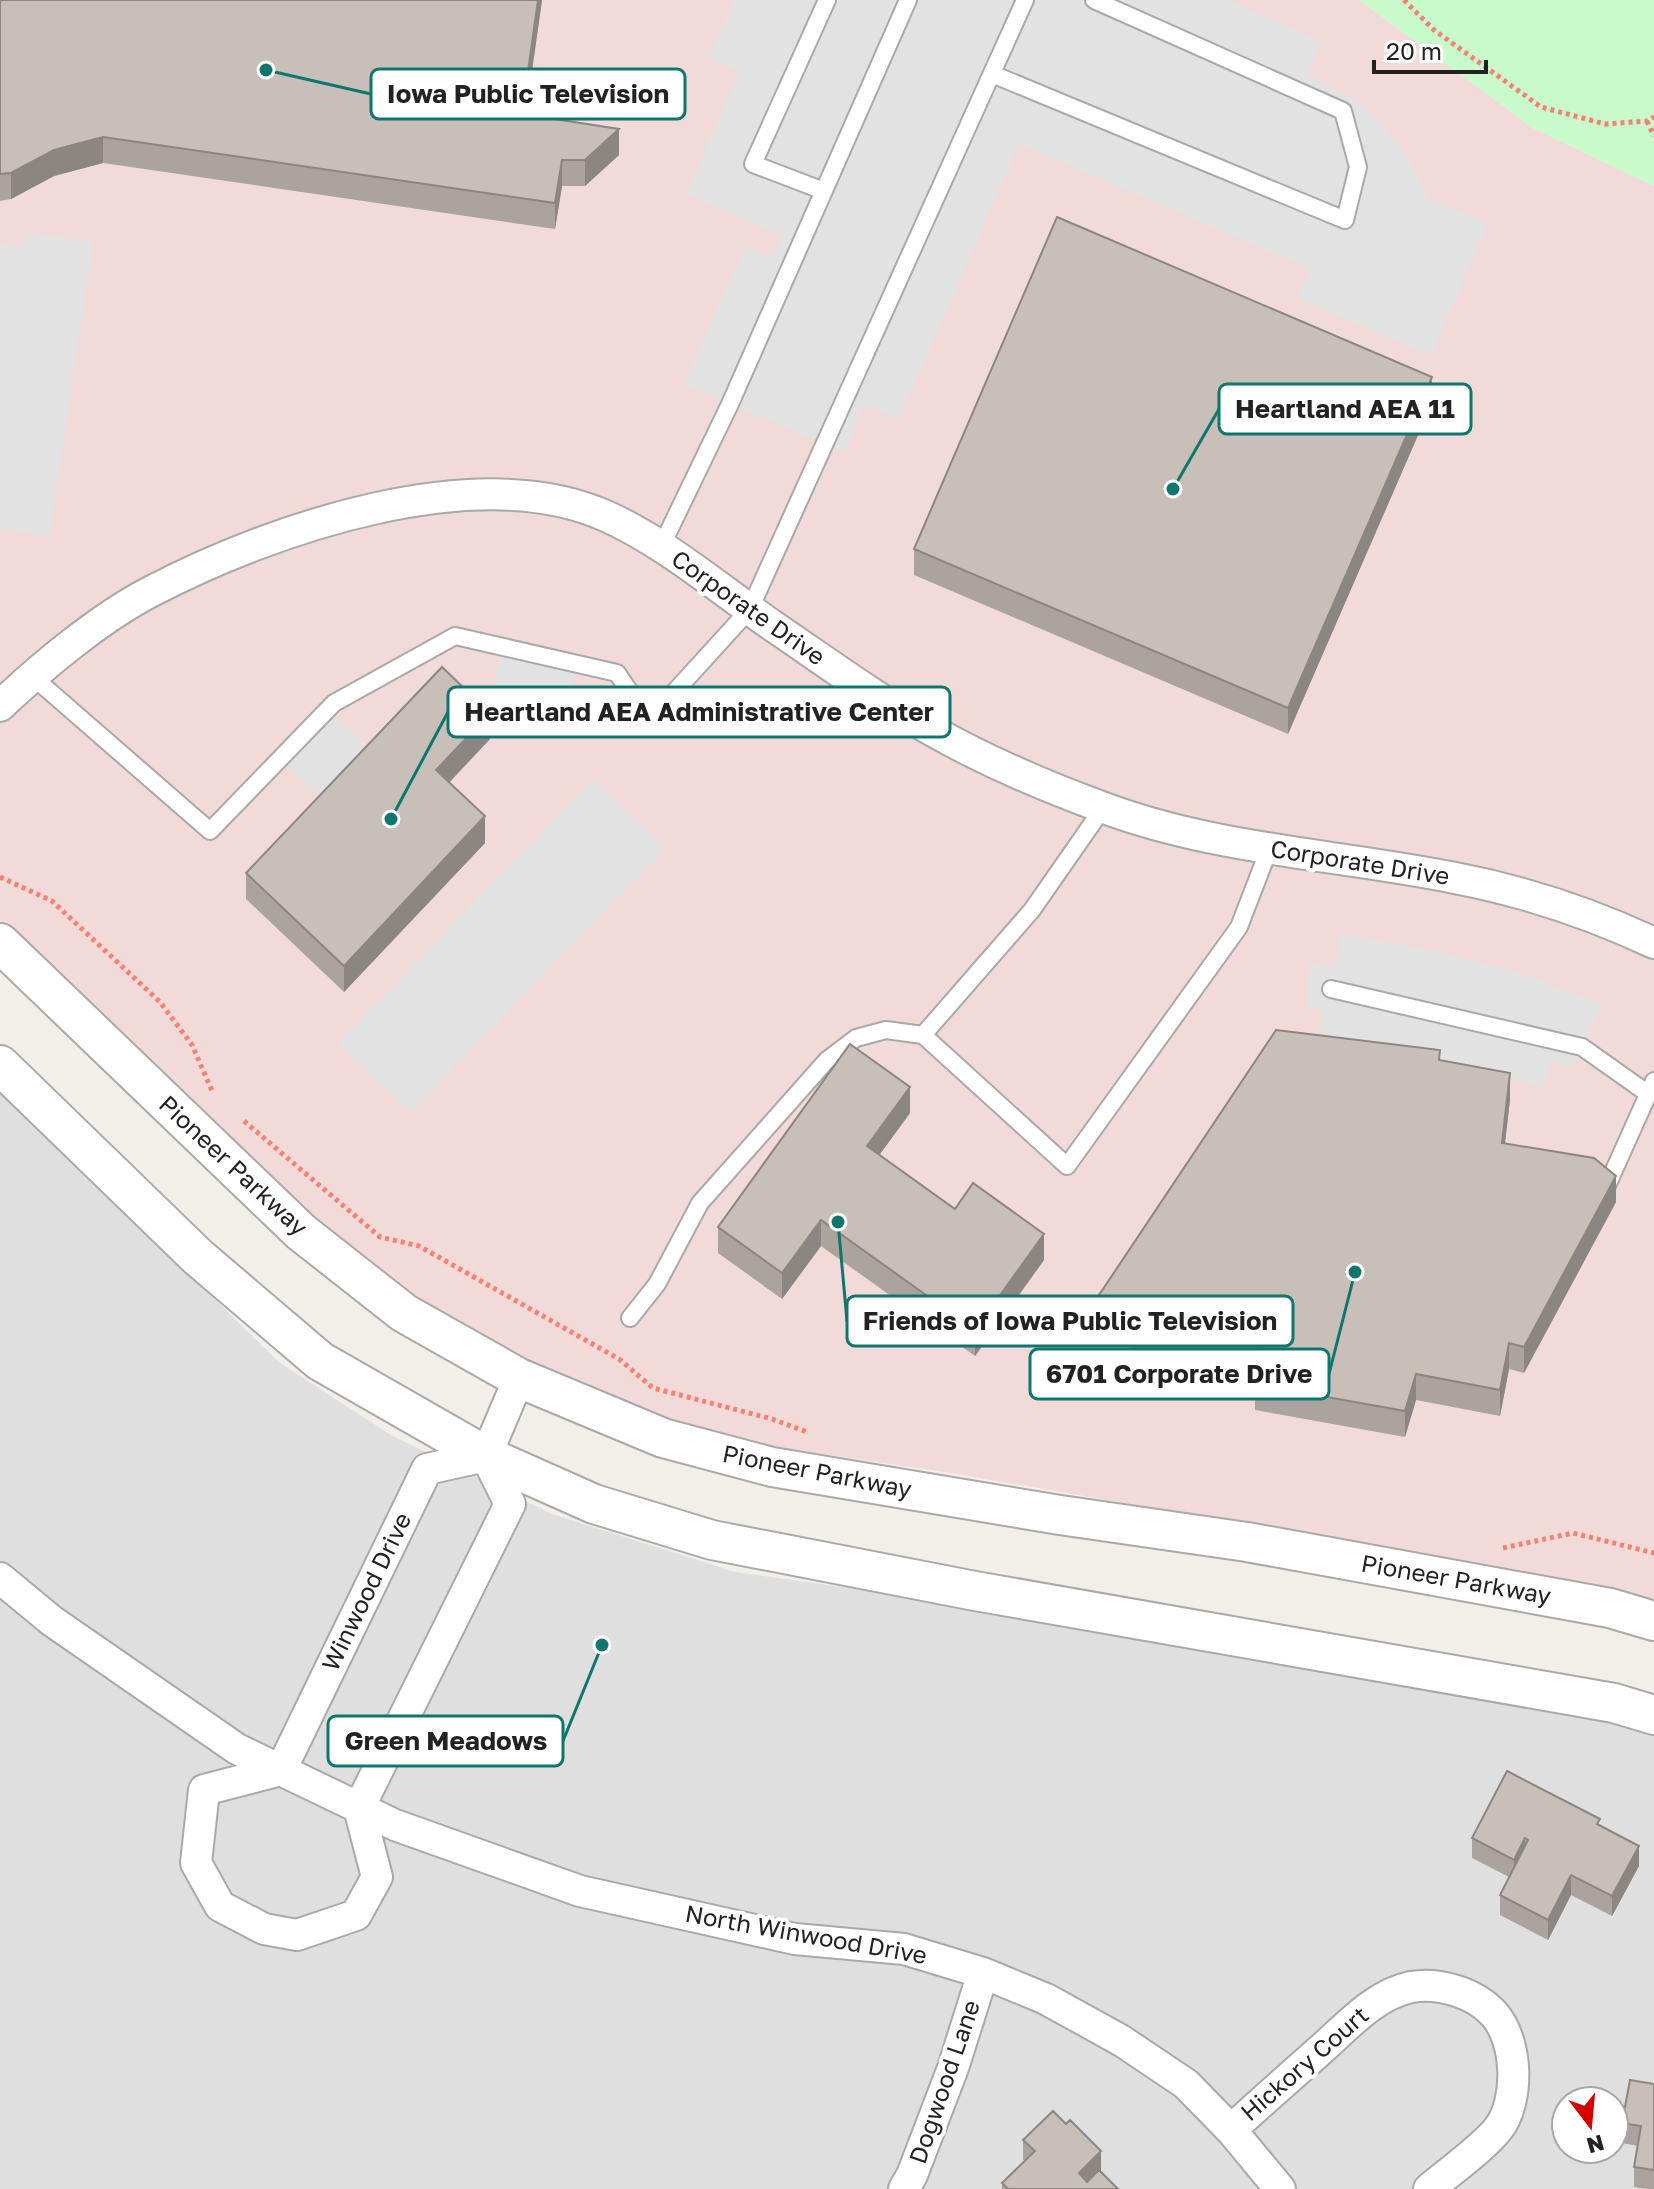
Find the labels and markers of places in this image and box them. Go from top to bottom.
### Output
callout: Iowa Public Television [371,69,685,119]
callout: Heartland AEA 11 [1219,384,1471,434]
callout: Heartland AEA Administrative Center [448,687,950,737]
callout: Friends of Iowa Public Television [847,1296,1293,1346]
callout: 6701 Corporate Drive [1030,1349,1329,1399]
callout: Green Meadows [328,1716,563,1766]

